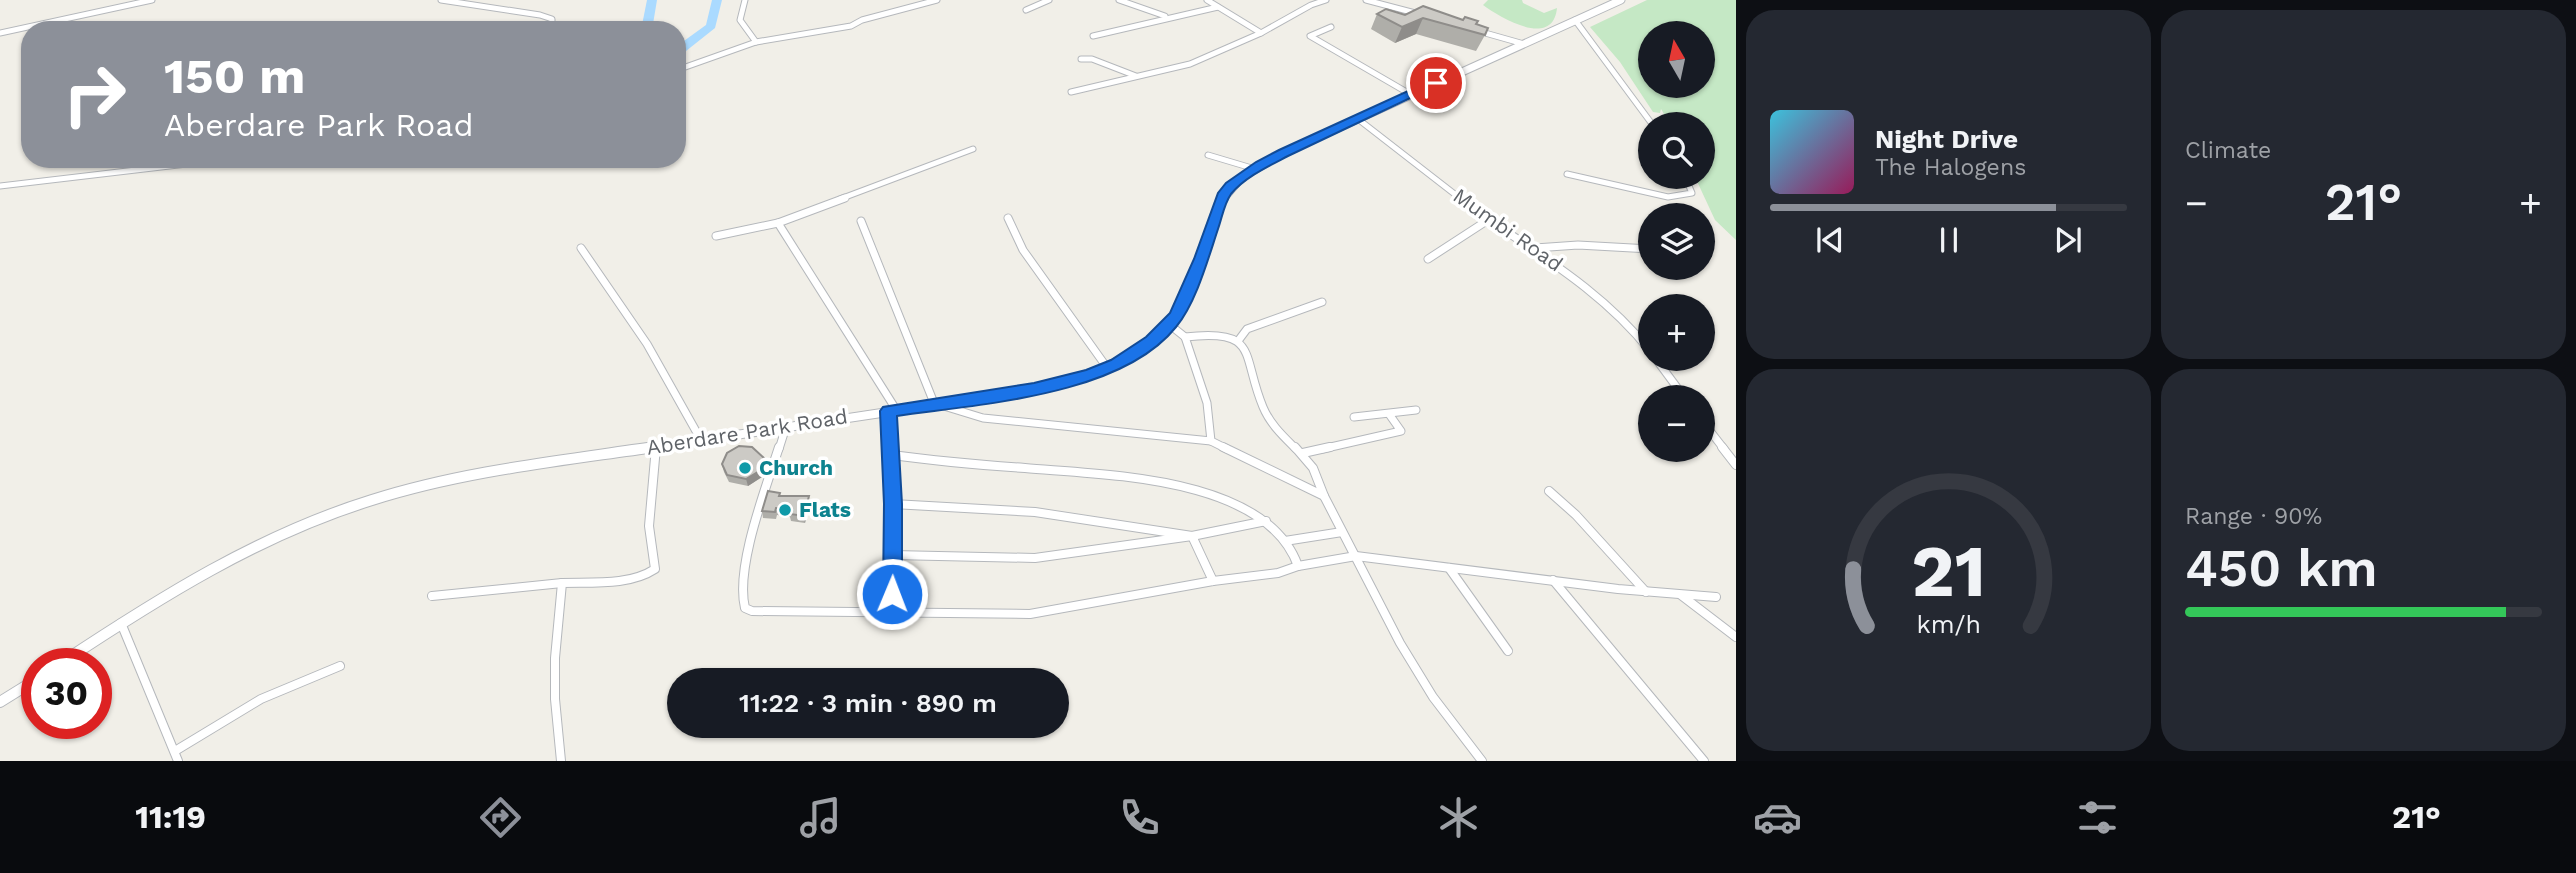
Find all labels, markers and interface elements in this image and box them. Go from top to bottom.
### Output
north arrow [1638,21,1715,98]
map controls [1638,21,1715,462]
text: 150 m [164,47,305,105]
icon: right [49,49,140,140]
pin [1406,53,1466,113]
icon: arrive [1417,64,1455,102]
text: Aberdare Park Road [164,106,473,144]
button: search [1638,112,1715,189]
text: Night Drive [1875,124,2018,154]
text: Climate [2185,137,2271,164]
text: The Halogens [1875,154,2026,181]
text: 21° [2325,172,2402,233]
text: − [2185,181,2208,225]
text: + [2519,181,2542,225]
street label: Mumbi Road [1449,183,1568,277]
button: layers [1638,203,1715,280]
icon: previous [1811,221,1849,259]
icon: pause [1930,221,1968,259]
icon: next [2049,221,2087,259]
button: + [1638,294,1715,371]
button: − [1638,385,1715,462]
street label: Aberdare Park Road [645,403,849,460]
place label: Church [759,455,833,480]
marker: Church [737,460,753,476]
place label: Flats [799,497,851,522]
marker: Flats [777,502,793,518]
text: Range · 90% [2185,503,2322,530]
text: 21 [1911,528,1986,614]
text: 450 km [2185,538,2378,599]
position arrow [855,557,929,631]
text: km/h [1916,610,1981,639]
speed limit sign: 30 [21,648,112,739]
text: 11:22 · 3 min · 890 m [739,688,997,718]
icon: directions [476,793,525,842]
icon: music [796,793,845,842]
icon: phone [1115,793,1164,842]
icon: climate [1434,793,1483,842]
icon: car [1753,793,1802,842]
icon: filters [2073,793,2122,842]
text: 11:19 [135,798,206,836]
text: 21° [2392,798,2441,836]

